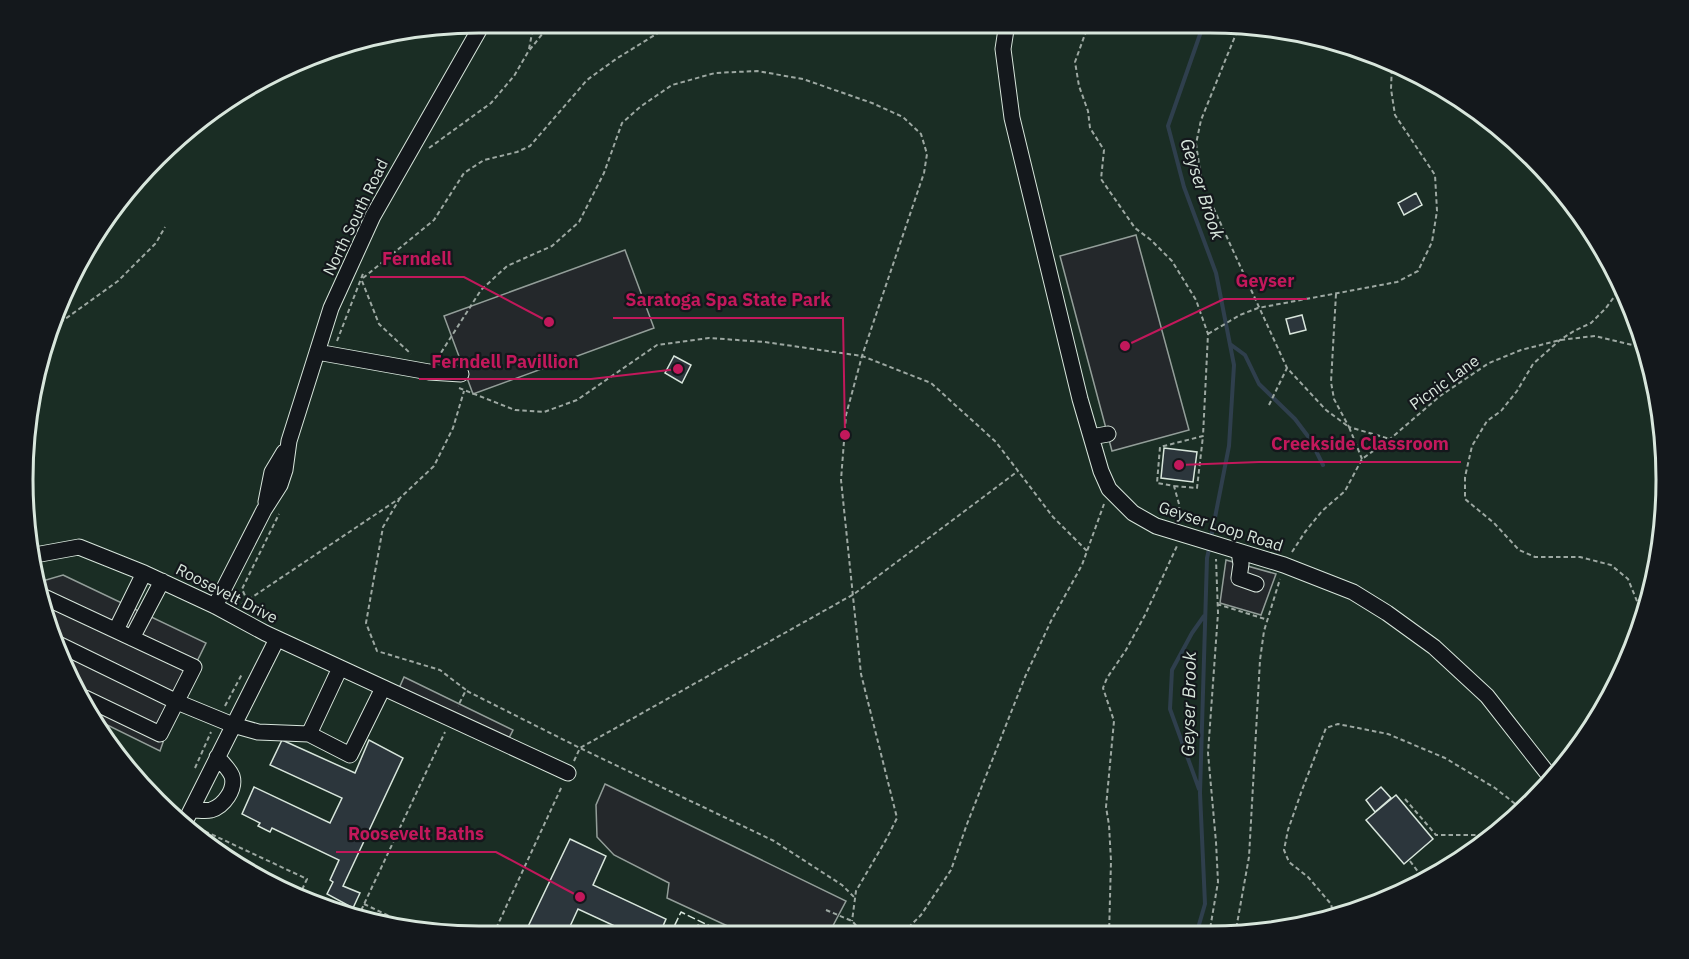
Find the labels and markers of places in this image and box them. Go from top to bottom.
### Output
callout: Ferndell [370,241,464,277]
callout: Geyser [1224,263,1307,299]
callout: Saratoga Spa State Park [613,282,843,318]
callout: Ferndell Pavillion [419,343,591,379]
callout: Creekside Classroom [1259,426,1461,462]
callout: Roosevelt Baths [336,816,496,852]

